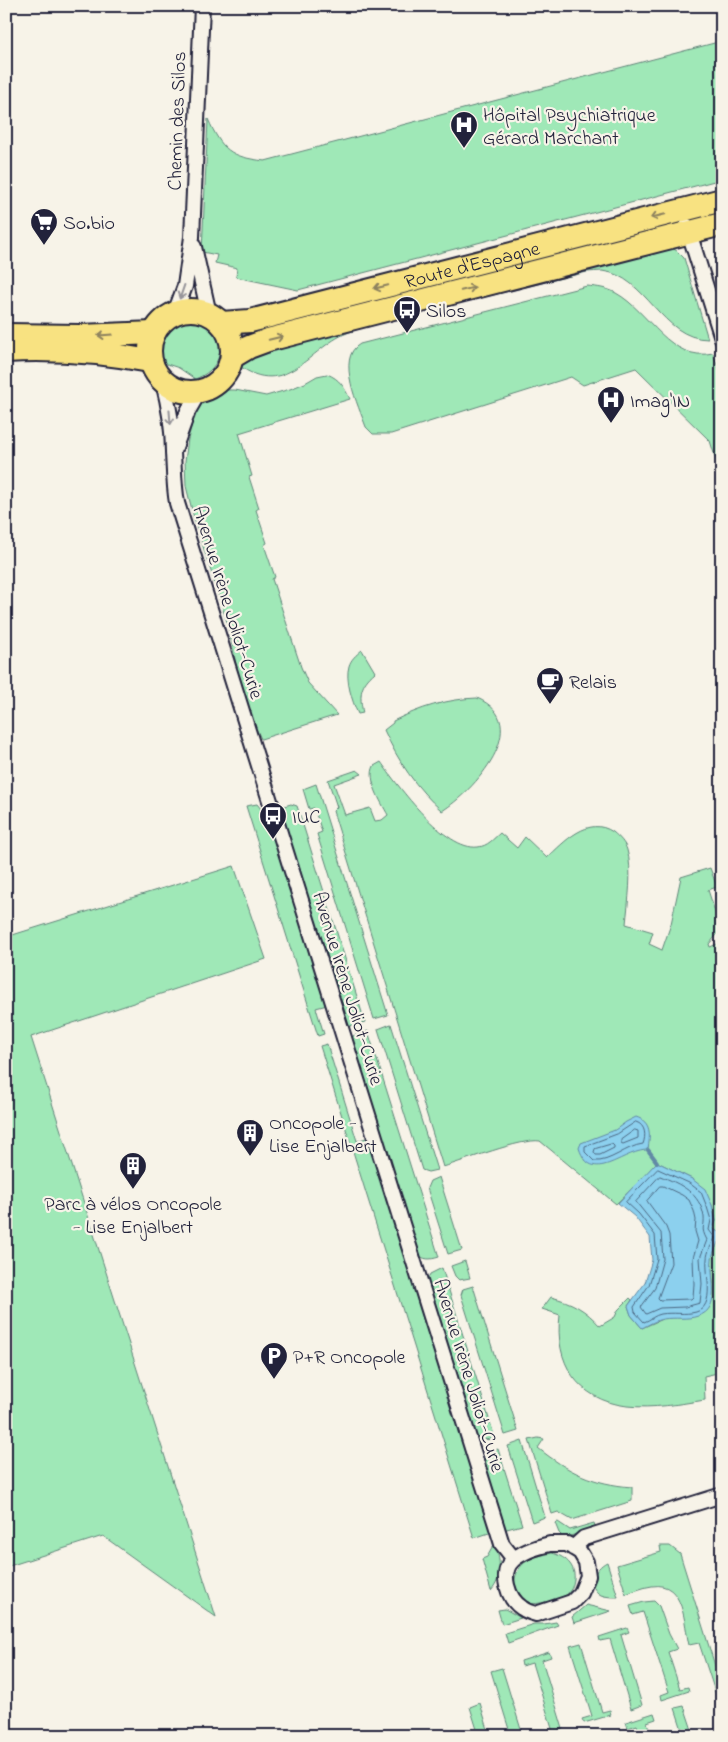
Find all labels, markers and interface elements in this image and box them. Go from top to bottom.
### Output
street label: Chemin des Silos [162,51,195,191]
place label: Hôpital Psychiatrique Gérard Marchant [483,102,656,154]
hospital icon: Hôpital Psychiatrique Gérard Marchant [449,110,479,149]
supermarket icon: So.bio [29,207,59,246]
place label: So.bio [63,210,115,239]
one-way arrow [650,212,666,221]
street label: Route d'Espagne [402,235,543,298]
one-way arrow [374,283,390,292]
one-way arrow [177,284,187,300]
one-way arrow [459,284,475,293]
bus stop icon: Silos [392,295,422,334]
place label: Silos [426,298,466,327]
one-way arrow [97,331,113,340]
one-way arrow [268,333,284,342]
hospital icon: Imag'IN [596,385,626,424]
place label: Imag'IN [630,388,690,418]
one-way arrow [166,409,175,425]
street label: Avenue Irène Joliot-Curie [183,503,270,703]
cafe icon: Relais [535,666,565,705]
place label: Relais [569,669,617,698]
bus stop icon: IUC [258,801,288,840]
place label: IUC [292,804,320,833]
street label: Avenue Irène Joliot-Curie [303,889,390,1089]
place label: Oncopole - Lise Enjalbert [269,1110,377,1162]
building icon: Oncopole - Lise Enjalbert [235,1118,265,1157]
building icon: Parc à vélos Oncopole - Lise Enjalbert [118,1151,148,1190]
place label: Parc à vélos Oncopole - Lise Enjalbert [44,1191,222,1243]
street label: Avenue Irène Joliot-Curie [424,1276,511,1476]
parking icon: P+R Oncopole [259,1341,289,1380]
place label: P+R Oncopole [293,1344,405,1373]

